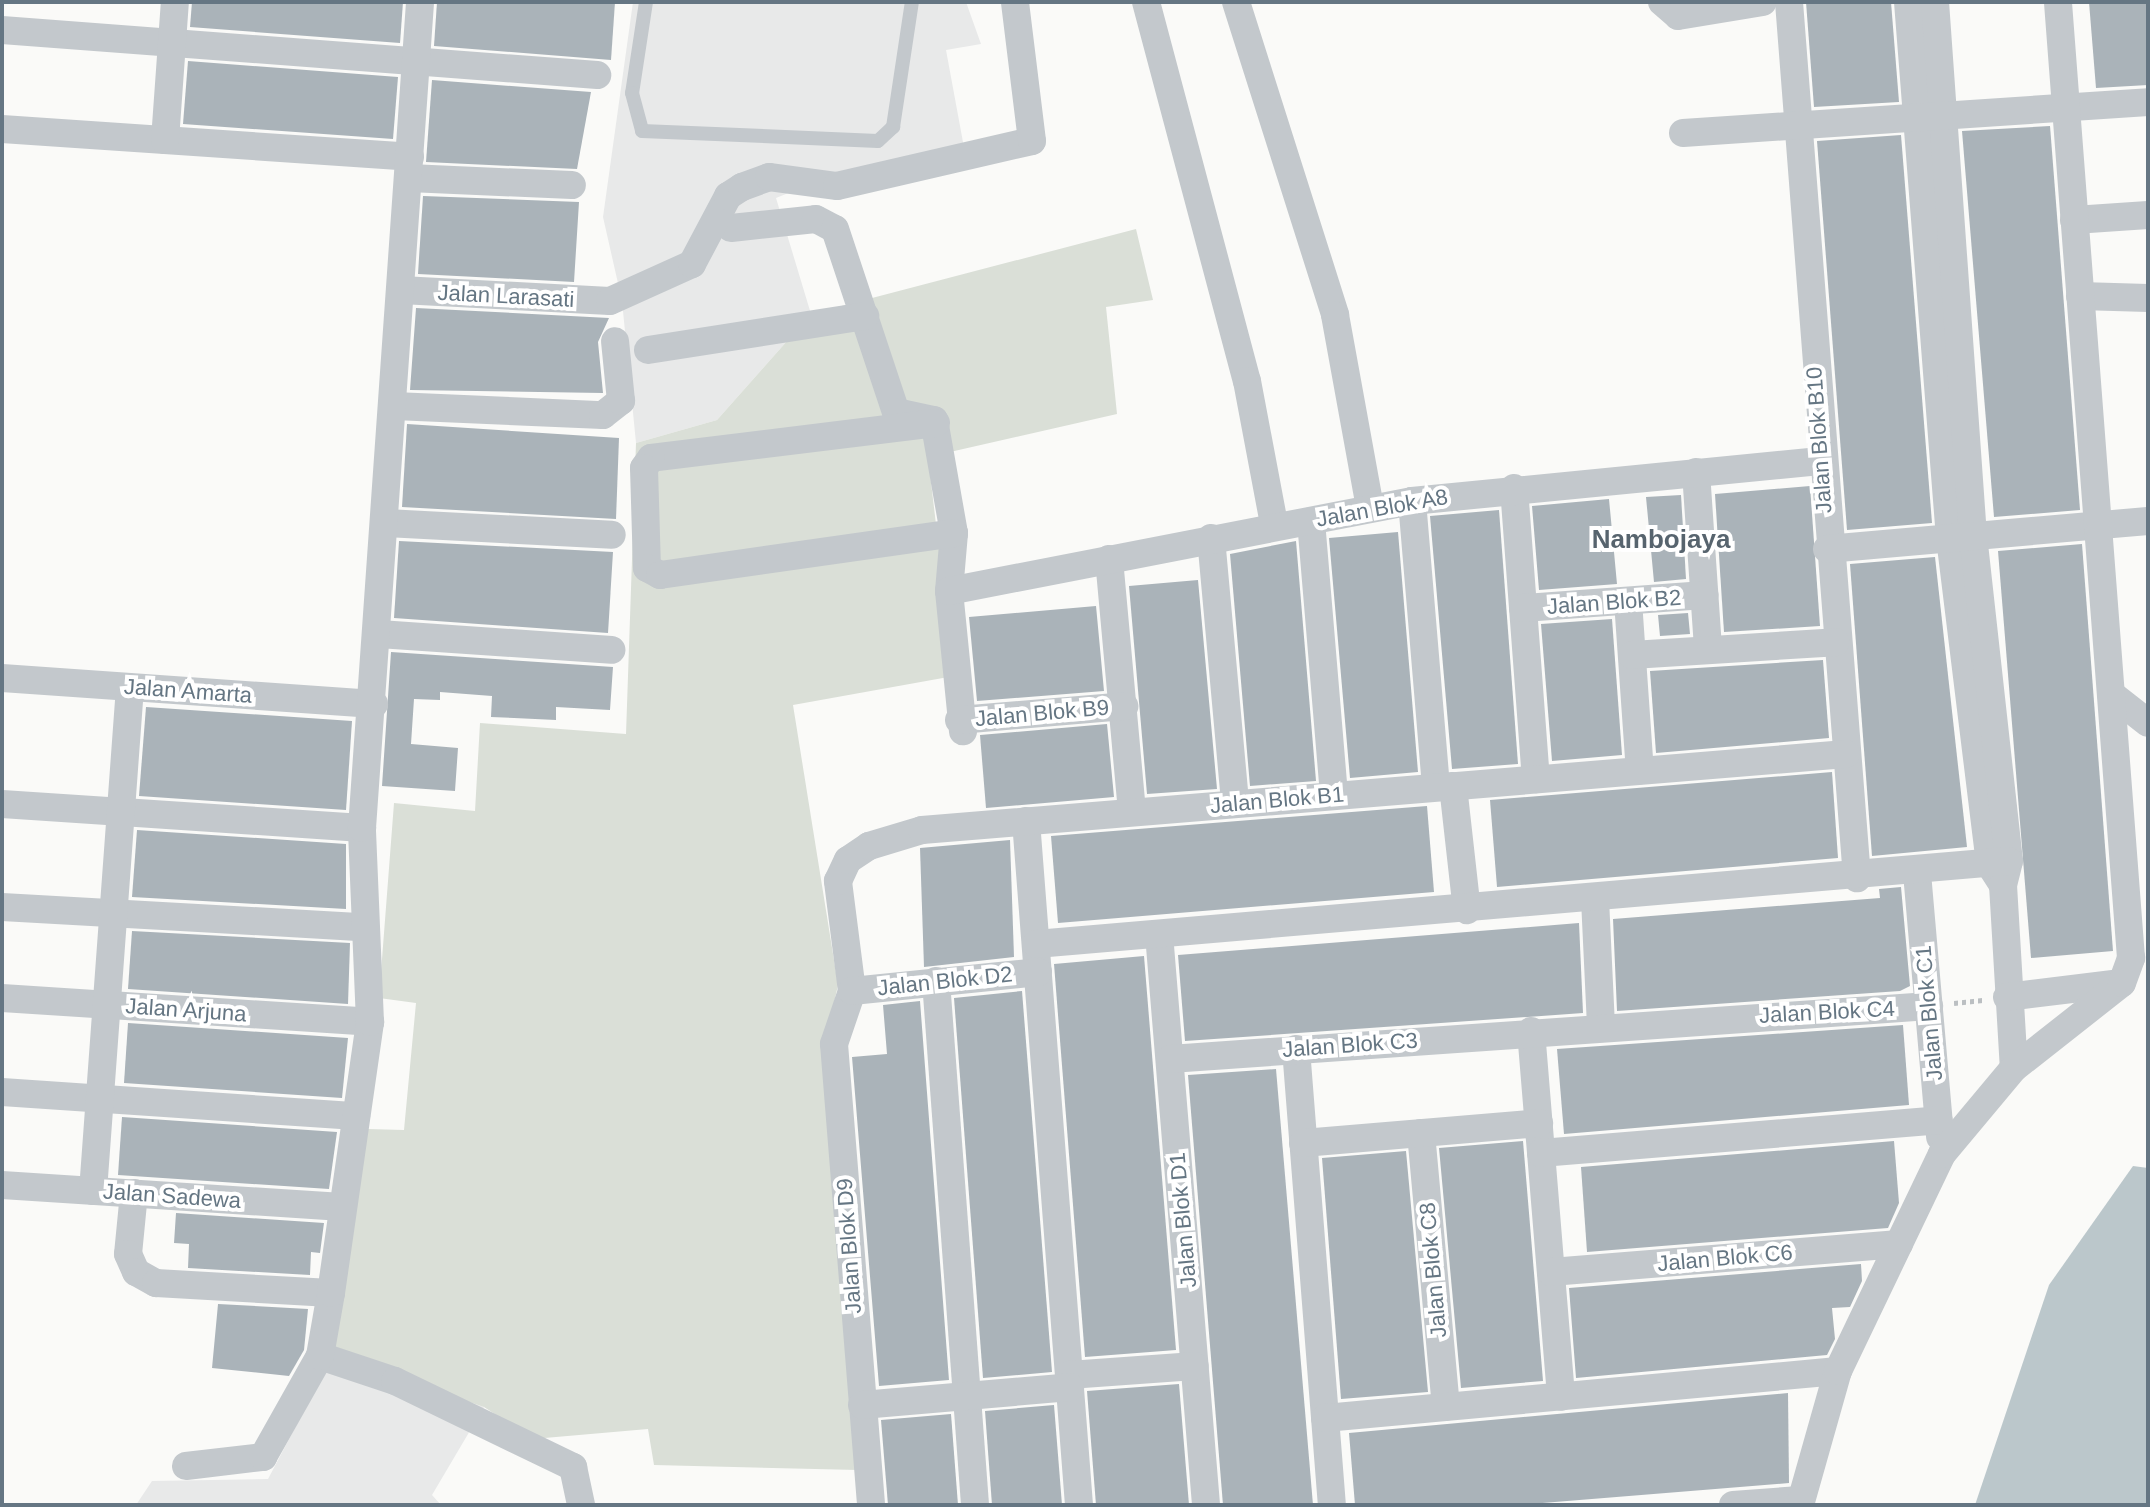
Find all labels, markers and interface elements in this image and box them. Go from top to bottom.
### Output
street label: Jalan Larasati [437,279,575,313]
street label: Jalan Blok B10 [1801,366,1837,514]
street label: Jalan Blok A8 [1313,483,1451,533]
district label: Nambojaya [1592,524,1730,556]
street label: Jalan Blok B2 [1546,584,1682,620]
street label: Jalan Amarta [122,673,254,709]
street label: Jalan Blok B9 [974,694,1110,732]
street label: Jalan Blok B1 [1209,781,1345,819]
street label: Jalan Blok C1 [1910,944,1948,1082]
street label: Jalan Blok D2 [876,961,1014,1001]
street label: Jalan Arjuna [124,993,248,1027]
street label: Jalan Blok C4 [1759,995,1895,1029]
street label: Jalan Blok C3 [1281,1027,1419,1063]
street label: Jalan Blok D1 [1164,1151,1202,1289]
street label: Jalan Blok D9 [831,1177,867,1315]
street label: Jalan Sadewa [102,1178,242,1214]
street label: Jalan Blok C8 [1414,1201,1452,1339]
street label: Jalan Blok C6 [1656,1239,1794,1277]

